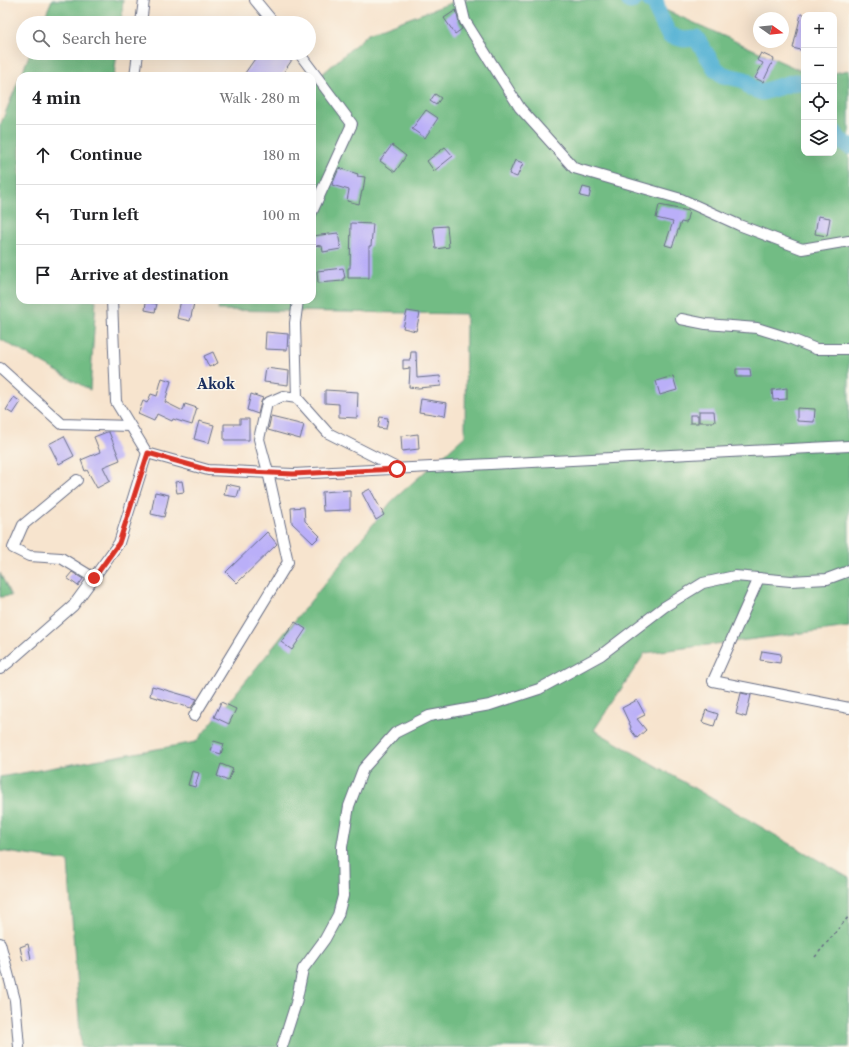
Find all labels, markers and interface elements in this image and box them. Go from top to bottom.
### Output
north arrow [753,12,789,48]
map controls [801,12,837,156]
button: + [801,12,837,48]
search box [16,16,316,60]
icon: search [30,27,52,49]
text: Search here [62,29,147,48]
button: − [801,48,837,84]
button: locate [801,84,837,120]
text: 4 min [32,88,81,108]
text: Walk · 280 m [219,90,300,106]
button: layers [801,120,837,156]
icon: ahead [32,144,54,166]
text: Continue [70,145,142,164]
text: 180 m [263,147,300,163]
icon: left [32,204,54,226]
text: Turn left [70,205,139,224]
text: 100 m [262,207,300,223]
icon: arrive [32,264,54,286]
text: Arrive at destination [70,265,229,284]
district label: Akok [196,375,236,393]
route start [388,460,406,478]
route end [85,569,103,587]

